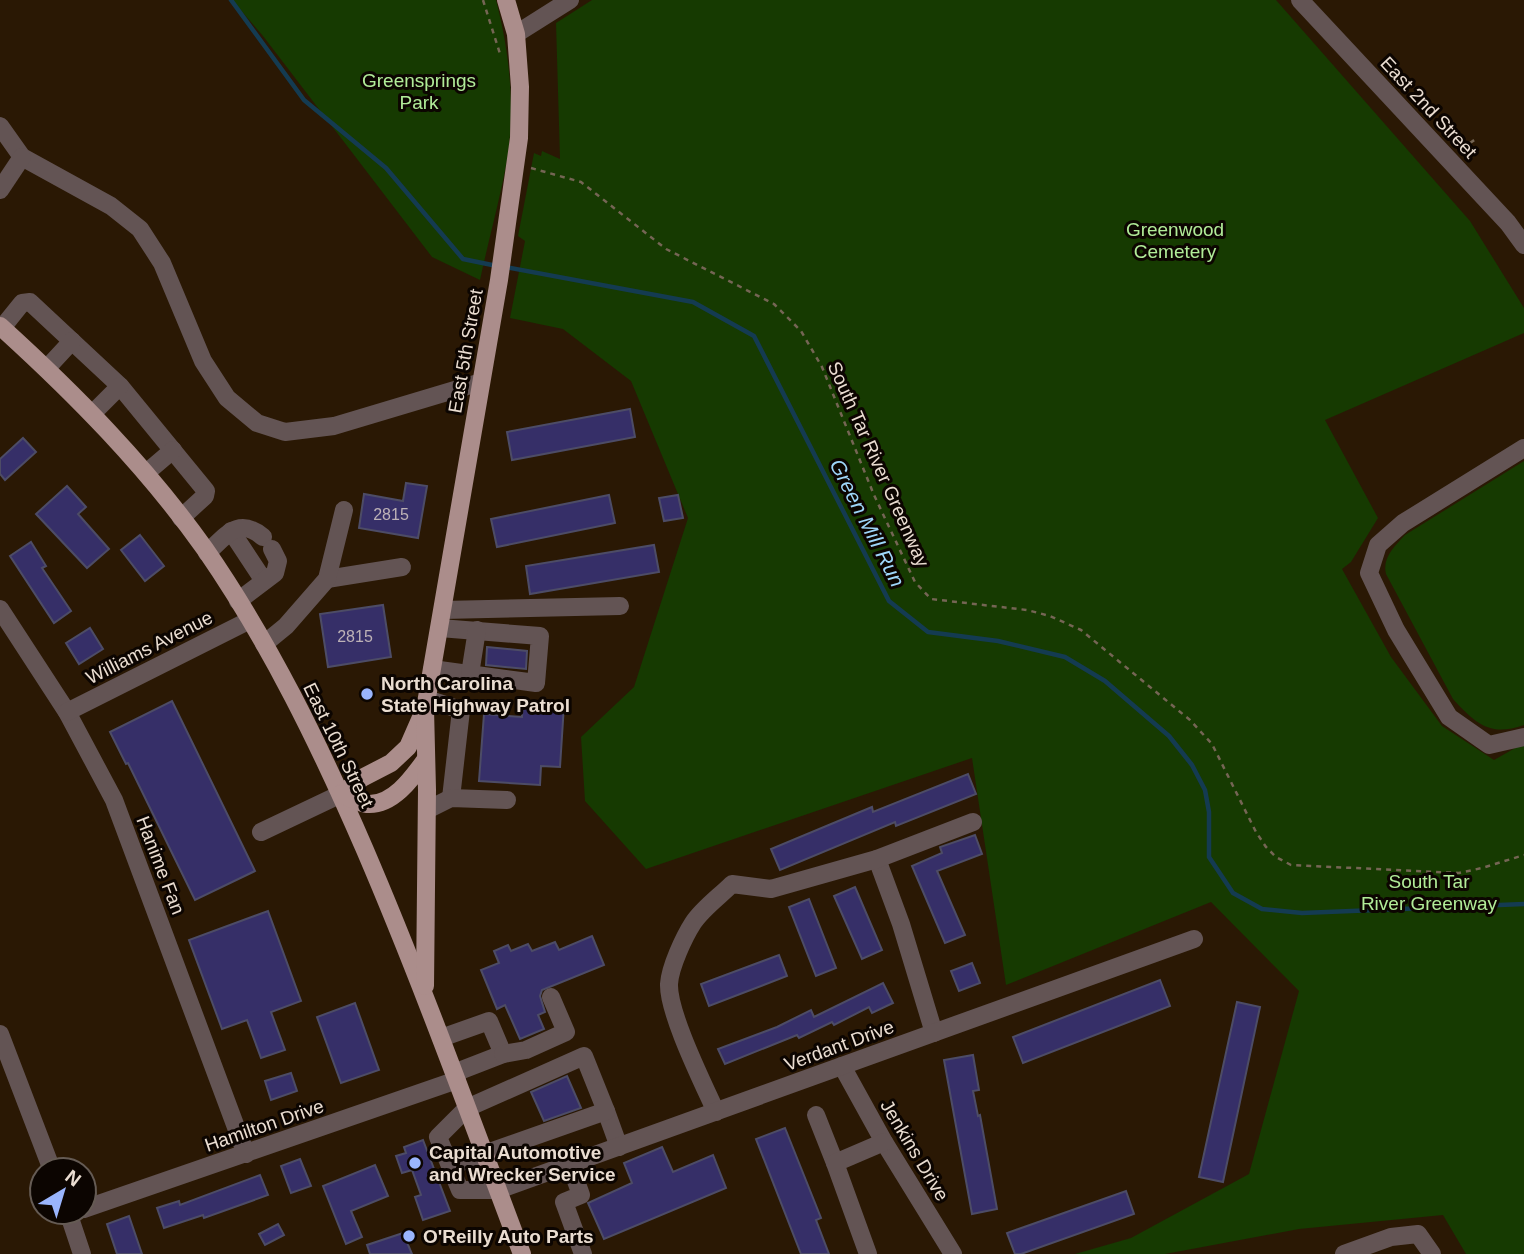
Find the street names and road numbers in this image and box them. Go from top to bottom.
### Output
street label: East 2nd Street [1376,52,1481,163]
street label: East 5th Street [444,287,487,415]
street label: South Tar River Greenway [824,358,934,571]
street label: Williams Avenue [83,607,216,688]
street label: East 10th Street [299,679,378,812]
street label: Hanime Fan [132,813,189,917]
street label: Verdant Drive [781,1016,897,1075]
street label: Hamilton Drive [202,1095,326,1156]
street label: Jenkins Drive [876,1096,953,1205]

